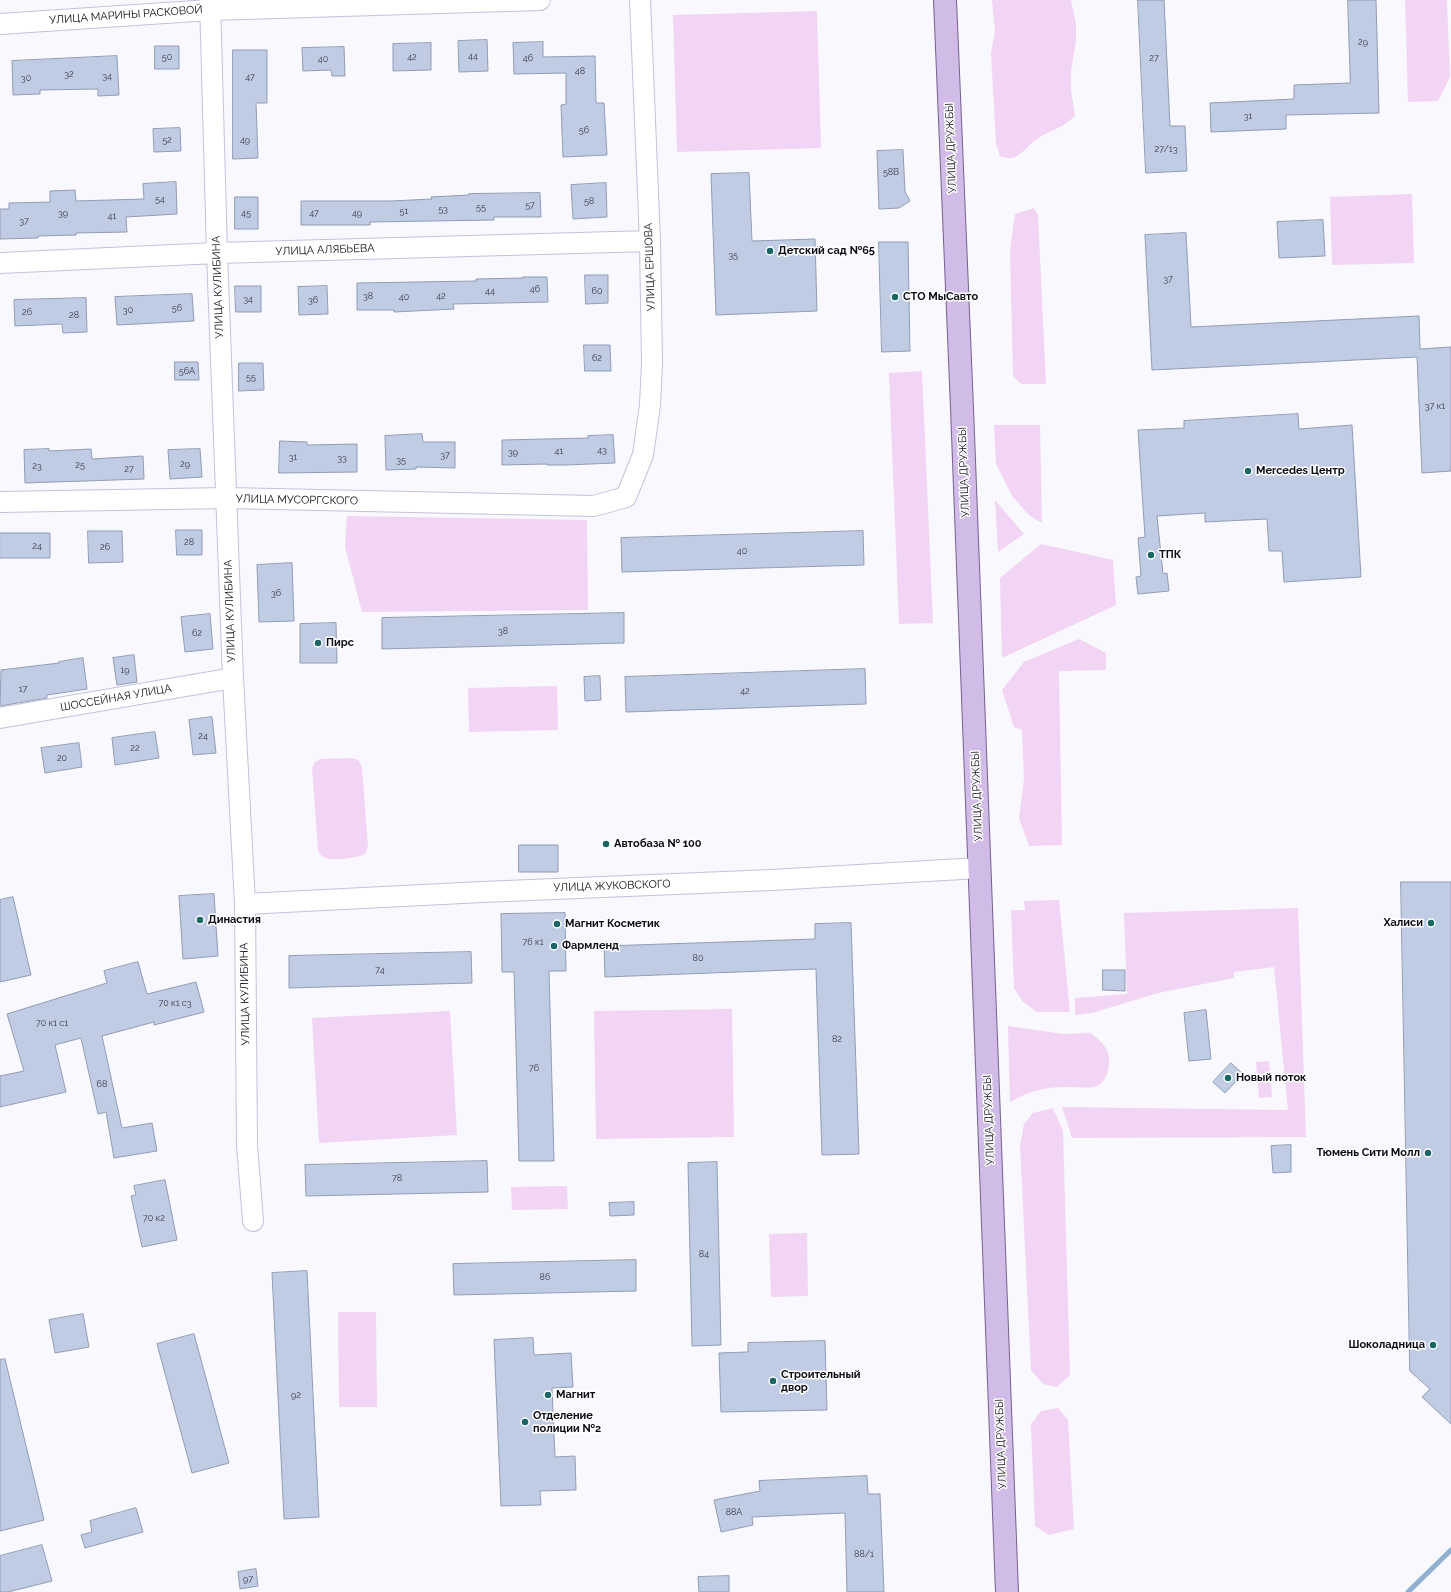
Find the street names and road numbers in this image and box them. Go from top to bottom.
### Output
street label: УЛИЦА МАРИНЫ РАСКОВОЙ [49,3,203,27]
street label: УЛИЦА ДРУЖБЫ [943,102,959,194]
street label: УЛИЦА ЕРШОВА [642,223,658,311]
street label: УЛИЦА КУЛИБИНА [210,235,226,339]
street label: УЛИЦА АЛЯБЬЕВА [275,242,375,258]
street label: УЛИЦА ДРУЖБЫ [956,426,972,518]
street label: УЛИЦА МУСОРГСКОГО [236,492,358,508]
street label: УЛИЦА КУЛИБИНА [222,559,238,663]
street label: ШОССЕЙНАЯ УЛИЦА [59,682,173,714]
street label: УЛИЦА ДРУЖБЫ [969,750,985,842]
street label: УЛИЦА ЖУКОВСКОГО [553,877,671,895]
street label: УЛИЦА КУЛИБИНА [238,943,252,1045]
street label: УЛИЦА ДРУЖБЫ [981,1074,997,1166]
street label: УЛИЦА ДРУЖБЫ [993,1398,1009,1490]

